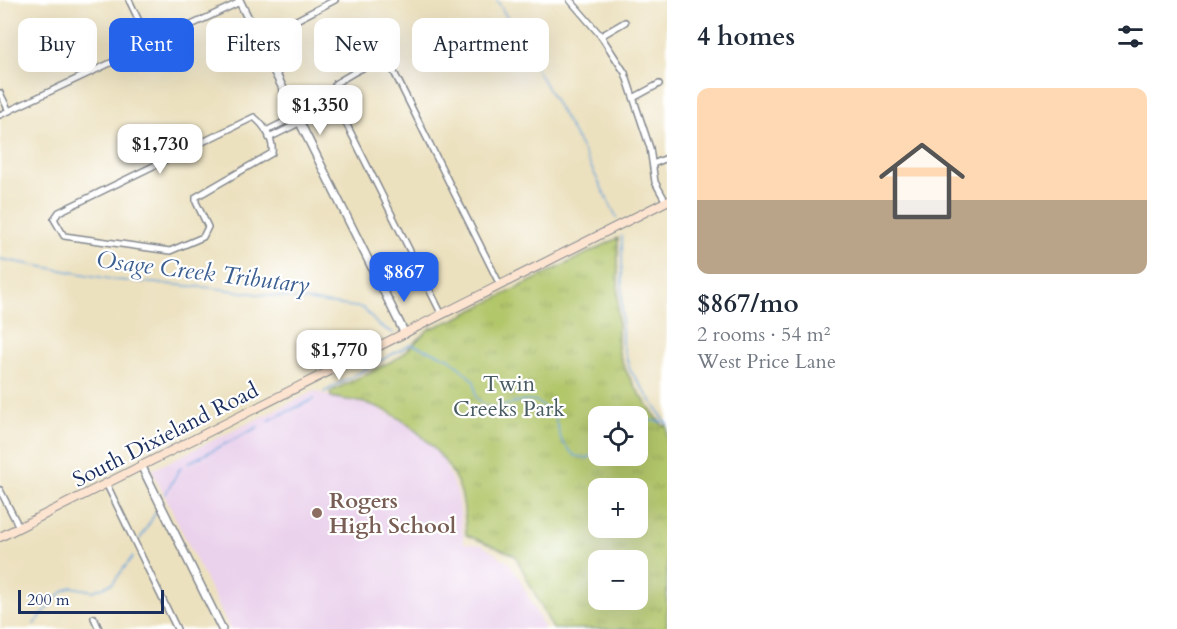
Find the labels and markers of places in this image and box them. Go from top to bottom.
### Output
pin: $1,350 [271,85,369,136]
pin: $1,730 [111,124,209,175]
pin: $867 [368,252,440,303]
pin: $1,770 [290,330,388,381]
place label: Rogers High School [329,486,457,541]
marker: Rogers High School [310,506,324,520]

